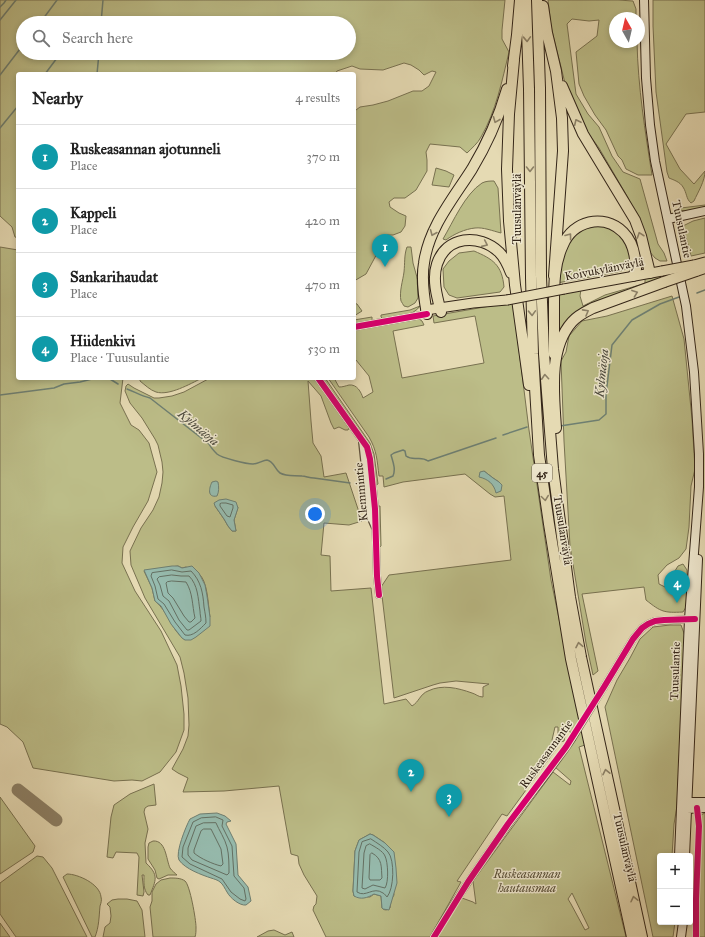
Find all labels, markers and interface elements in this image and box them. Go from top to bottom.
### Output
north arrow [609,12,645,48]
search box [16,16,356,60]
icon: search [30,27,52,49]
text: Search here [62,29,133,47]
one-way arrow [523,36,531,42]
text: Nearby [32,88,83,109]
text: 4 results [295,90,340,106]
one-way arrow [493,116,501,123]
one-way arrow [574,119,582,126]
text: Ruskeasannan ajotunneli [70,140,221,158]
text: 1 [42,149,48,165]
text: 370 m [307,149,340,165]
text: Place [70,158,97,174]
one-way arrow [526,166,534,172]
street label: Tuusulanväylä [510,173,524,244]
street label: Tuusulantie [669,199,695,259]
text: Kappeli [70,204,116,222]
text: 2 [42,213,48,229]
text: 420 m [305,213,340,229]
text: Place [70,222,97,238]
one-way arrow [429,229,437,236]
one-way arrow [637,232,645,239]
one-way arrow [564,233,571,240]
pin: 1 [372,234,398,267]
one-way arrow [481,239,488,247]
street label: Koivukylänväylä [563,254,646,284]
text: Sankarihaudat [70,268,158,286]
text: 3 [42,277,48,293]
text: 470 m [305,277,340,293]
text: Place [70,286,97,302]
one-way arrow [631,289,638,298]
one-way arrow [581,309,589,317]
one-way arrow [527,310,536,316]
text: Hiidenkivi [70,332,135,350]
text: 4 [41,341,49,357]
text: 530 m [307,341,340,357]
water label: Kylmäoja [591,348,612,399]
text: Place · Tuusulantie [70,350,170,366]
one-way arrow [541,374,550,380]
water label: Kylmäoja [174,405,222,450]
street label: Klemmintie [351,462,371,522]
road number: 45 [532,464,552,482]
street label: Tuusulanväylä [551,494,576,567]
one-way arrow [540,495,549,501]
your location [305,504,325,524]
pin: 4 [664,570,690,603]
street label: Tuusulantie [667,641,683,701]
one-way arrow [575,642,583,648]
street label: Ruskeasannantie [517,717,575,791]
pin: 2 [398,759,424,792]
one-way arrow [602,769,610,775]
pin: 3 [436,784,462,817]
street label: Tuusulanväylä [610,811,640,884]
map controls [657,853,693,925]
button: + [657,853,693,889]
park label: Ruskeasannan hautausmaa [492,867,561,895]
button: − [657,889,693,925]
one-way arrow [630,896,638,902]

